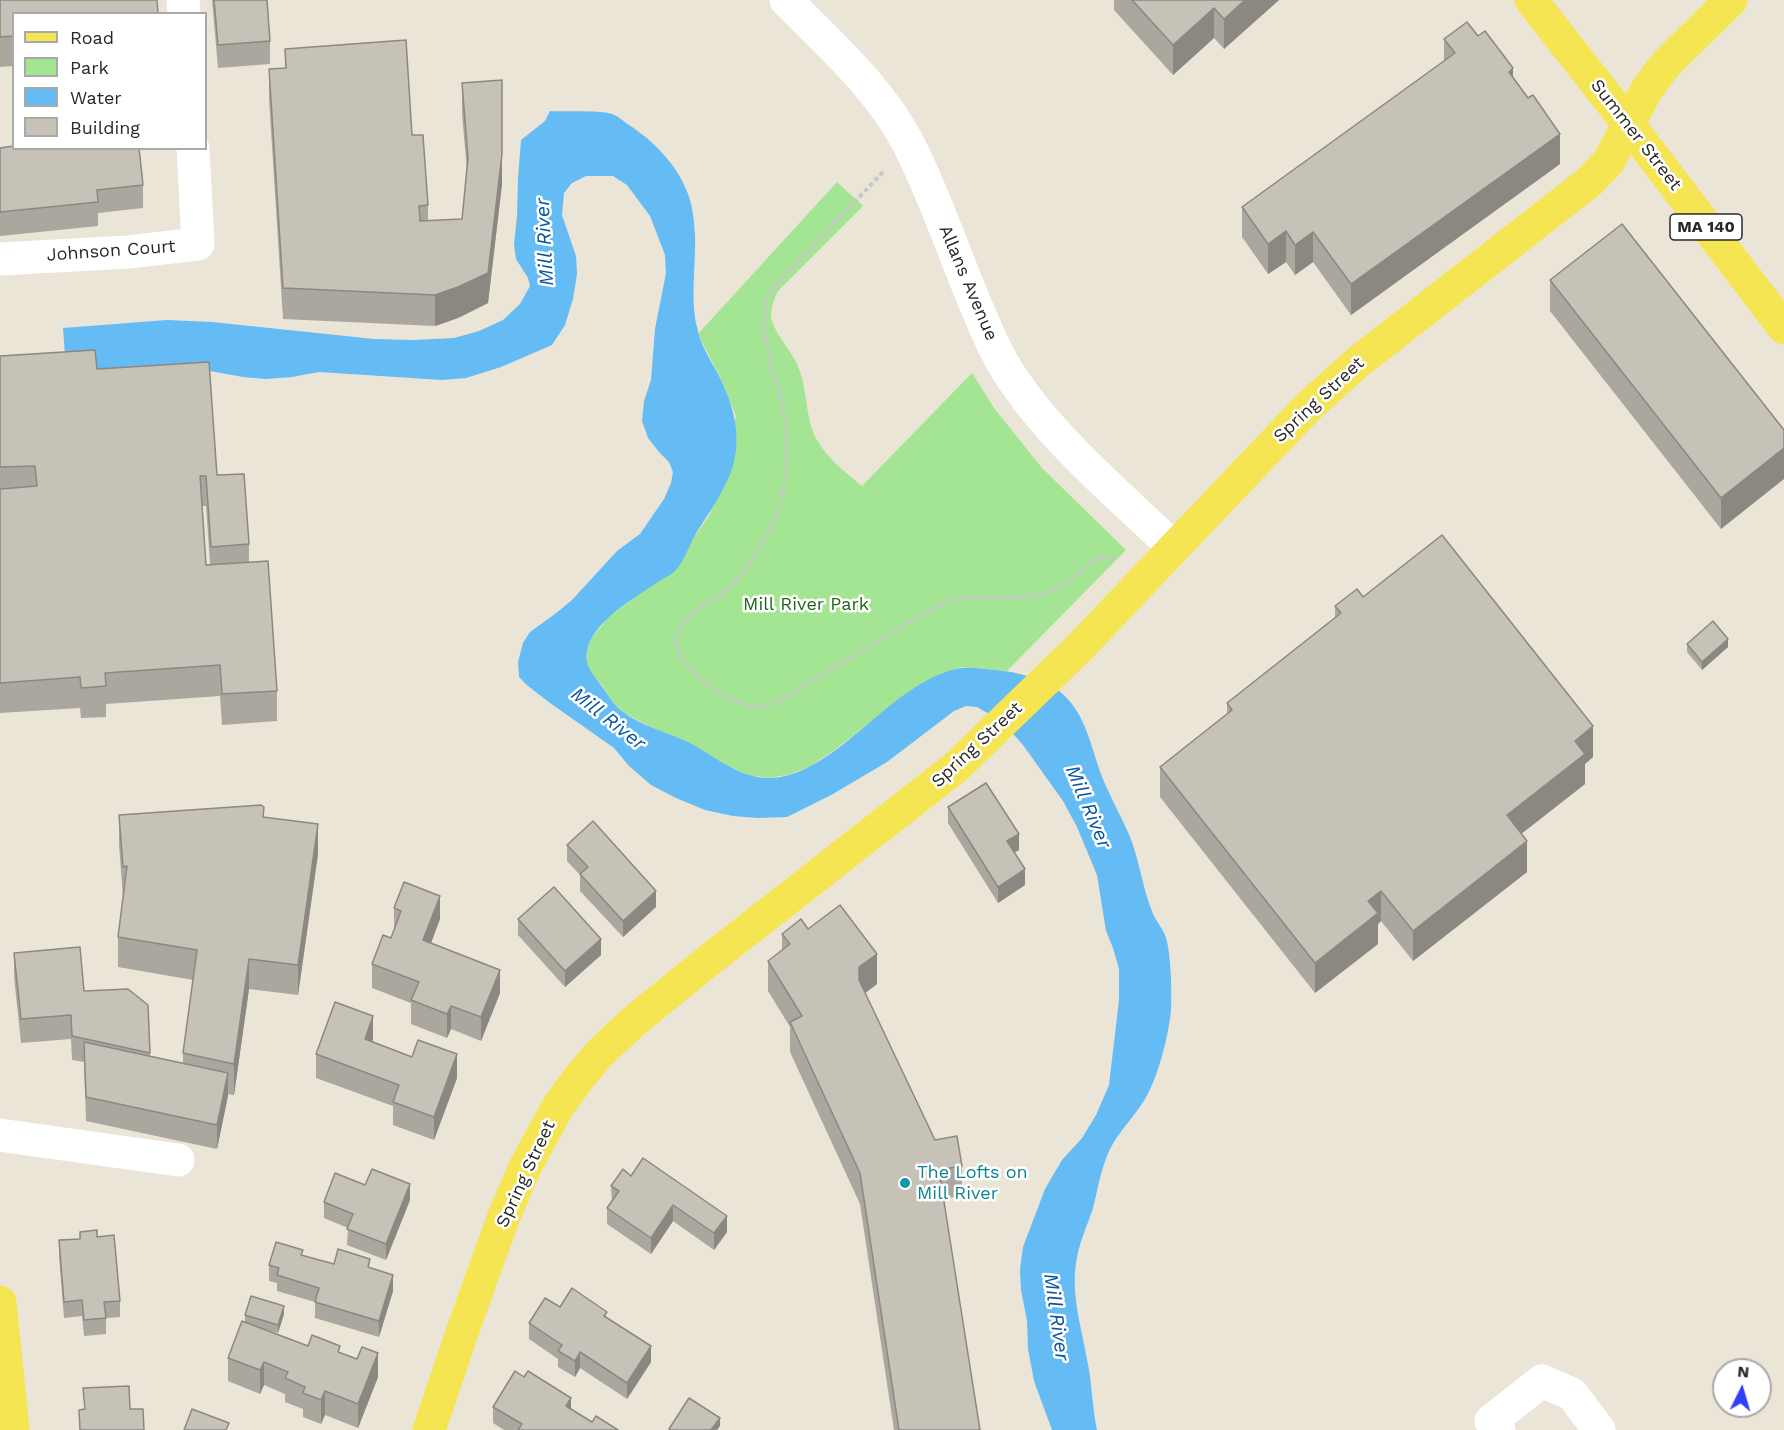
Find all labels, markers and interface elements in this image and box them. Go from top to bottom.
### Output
legend [12,12,207,150]
text: Road [70,27,114,48]
text: Park [70,57,109,78]
street label: Summer Street [1586,75,1686,195]
text: Water [70,87,122,108]
text: Building [70,117,140,138]
water label: Mill River [531,197,559,287]
road number: MA 140 [1670,214,1742,240]
street label: Allans Avenue [934,222,1002,344]
street label: Johnson Court [46,236,176,266]
street label: Spring Street [1269,353,1369,447]
park label: Mill River Park [743,594,869,616]
water label: Mill River [566,682,650,756]
street label: Spring Street [927,698,1027,792]
water label: Mill River [1060,762,1116,852]
street label: Spring Street [492,1117,560,1231]
place label: The Lofts on Mill River [917,1162,1028,1204]
marker: The Lofts on Mill River [898,1176,912,1190]
water label: Mill River [1038,1272,1074,1362]
north arrow [1712,1358,1772,1418]
text: N [1737,1362,1750,1382]

